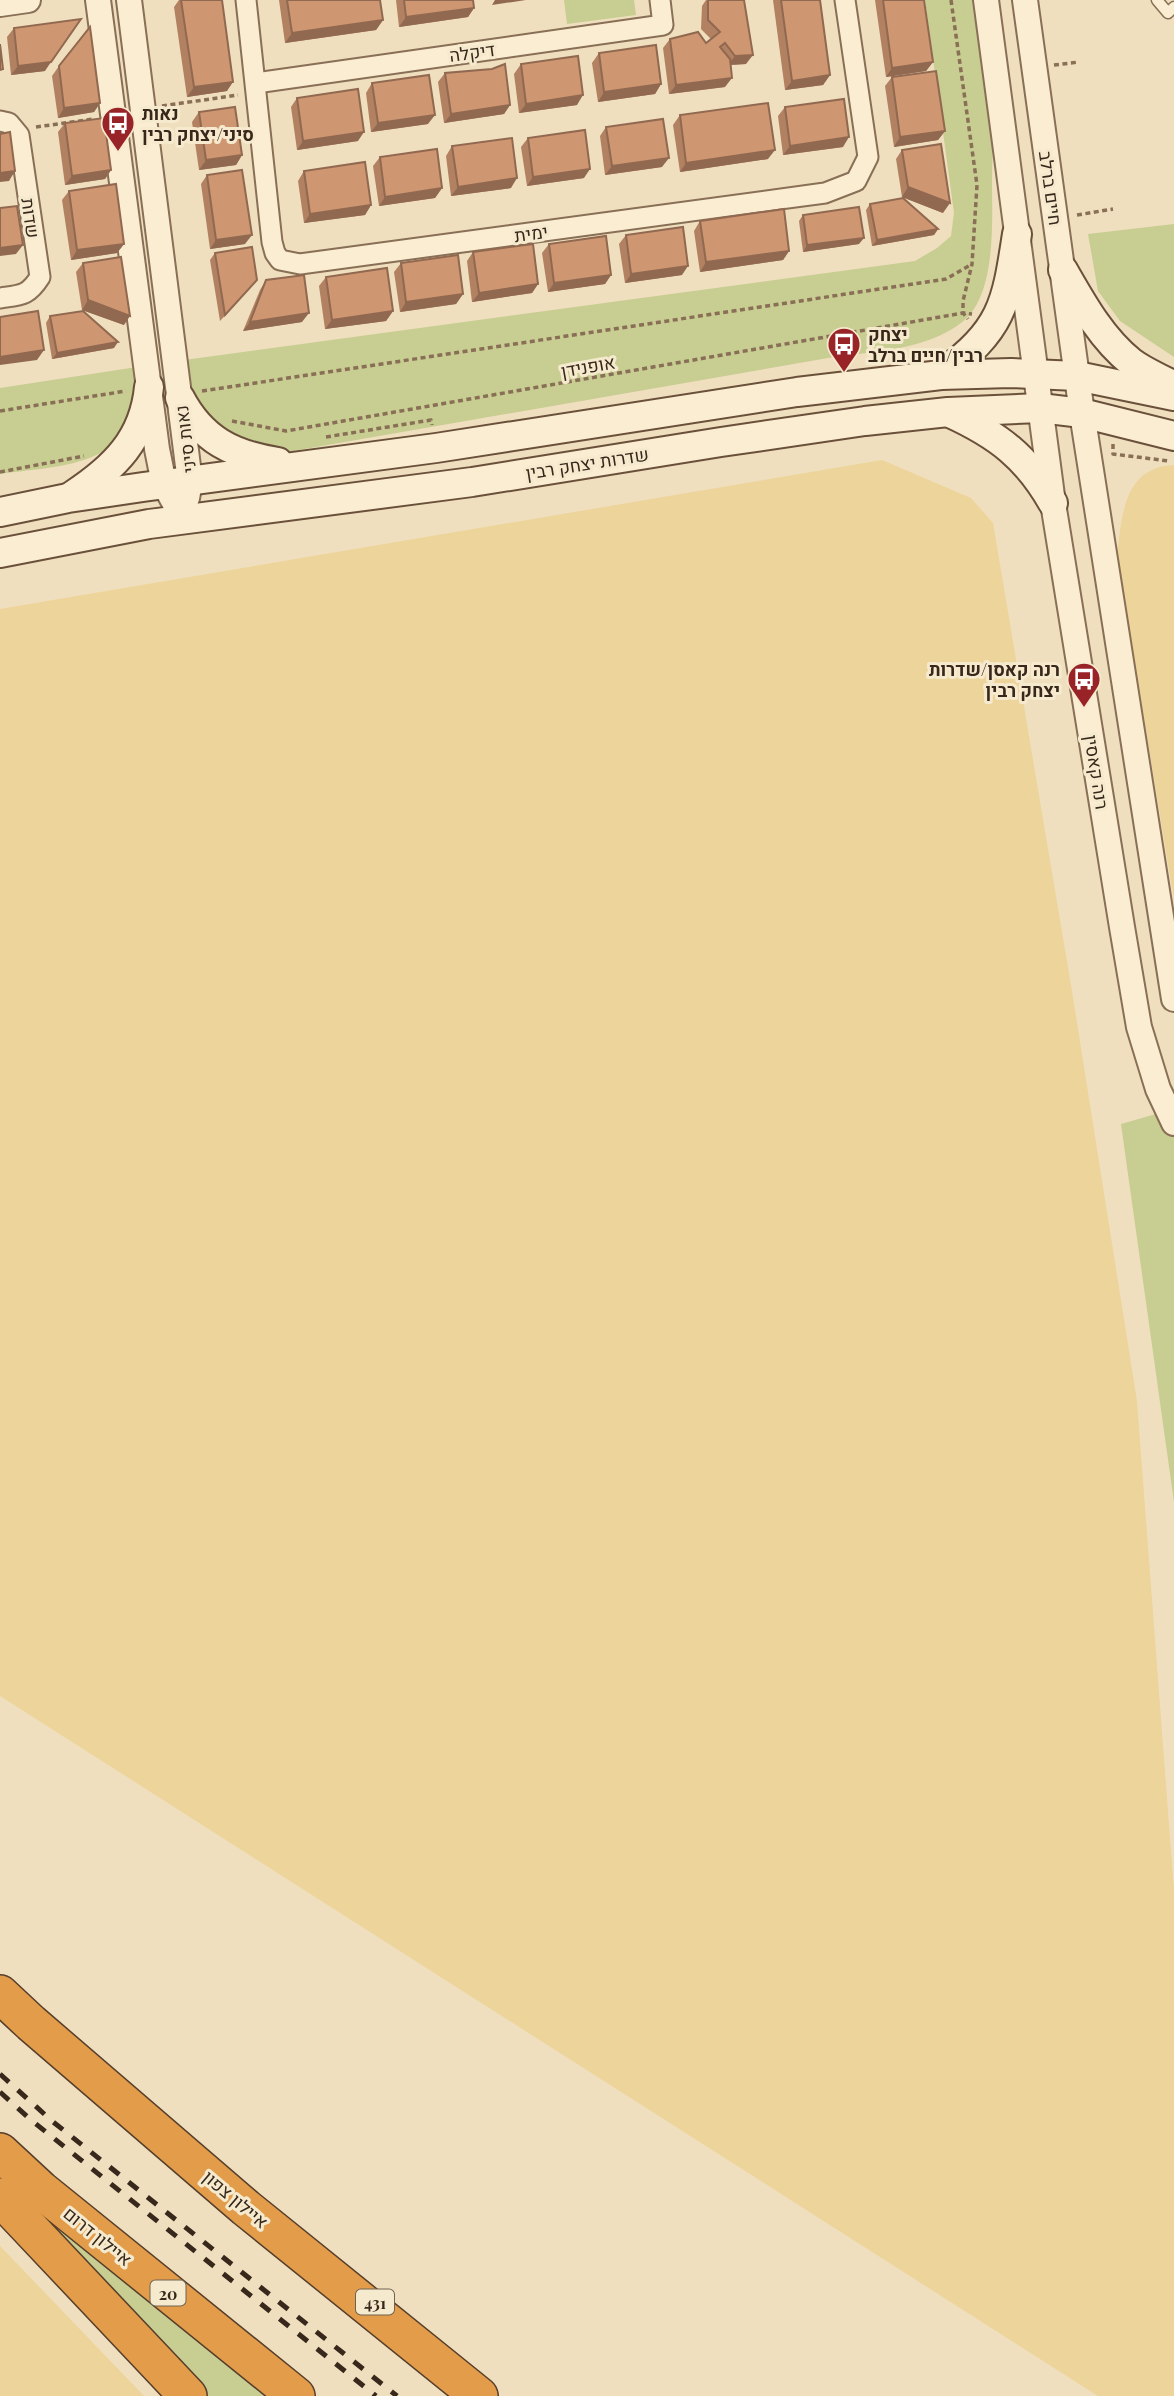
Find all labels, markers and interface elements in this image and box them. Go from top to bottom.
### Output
street label: דיקלה [448,37,496,67]
place label: נאות סיני/יצחק רבין [142,101,254,146]
bus stop icon: נאות סיני/יצחק רבין [99,104,137,153]
street label: חיים ברלב [1034,149,1068,227]
street label: שדות [16,196,46,240]
street label: ימית [513,219,549,247]
place label: יצחק רבין/חיים ברלב [868,322,983,367]
bus stop icon: יצחק רבין/חיים ברלב [825,325,863,374]
street label: אופנידן [559,349,617,383]
street label: נאות סיני [169,404,201,474]
street label: שדרות יצחק רבין [524,441,650,485]
place label: רנה קאסן/שדרות יצחק רבין [929,657,1060,702]
bus stop icon: רנה קאסן/שדרות יצחק רבין [1065,660,1103,709]
street label: רנה קאסין [1079,733,1115,811]
street label: איילון צפון [198,2165,274,2233]
street label: איילון דרום [59,2201,137,2271]
road number: 20 [150,2280,186,2306]
road number: 431 [356,2290,394,2314]

